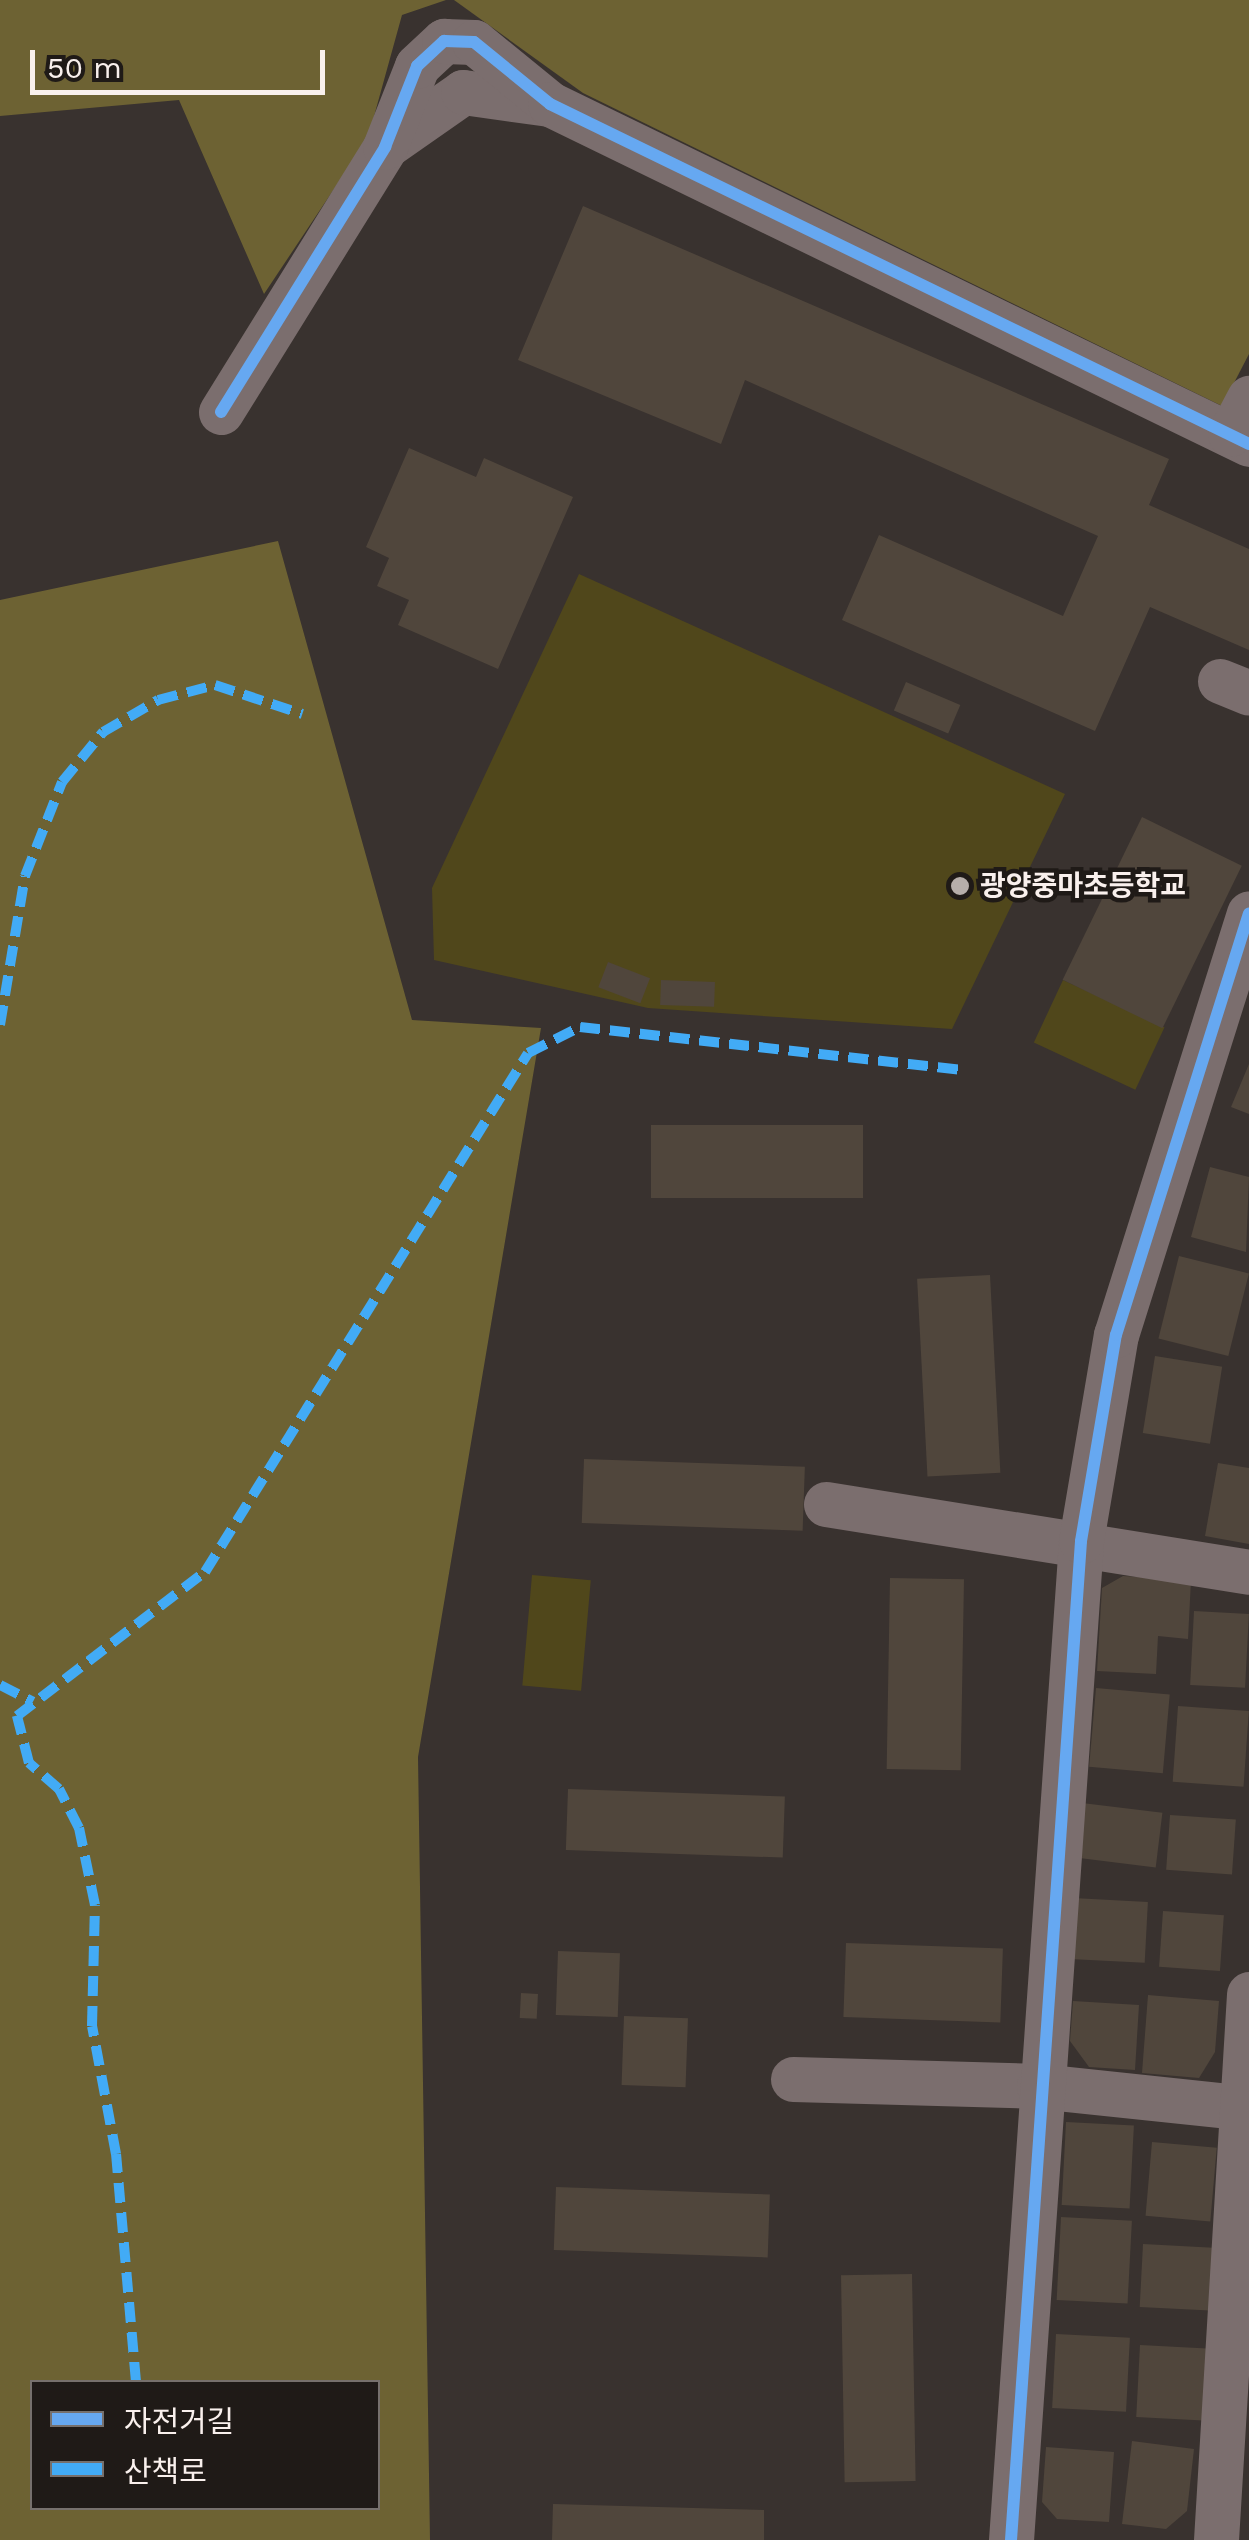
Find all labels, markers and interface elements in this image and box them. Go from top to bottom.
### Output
scale bar [35,30,330,92]
text: 50 m [47,50,122,85]
place label: 광양중마초등학교 [980,869,1186,903]
marker: 광양중마초등학교 [949,875,971,897]
legend [30,2380,380,2510]
text: 자전거길 [124,2404,234,2439]
text: 산책로 [124,2454,207,2489]

